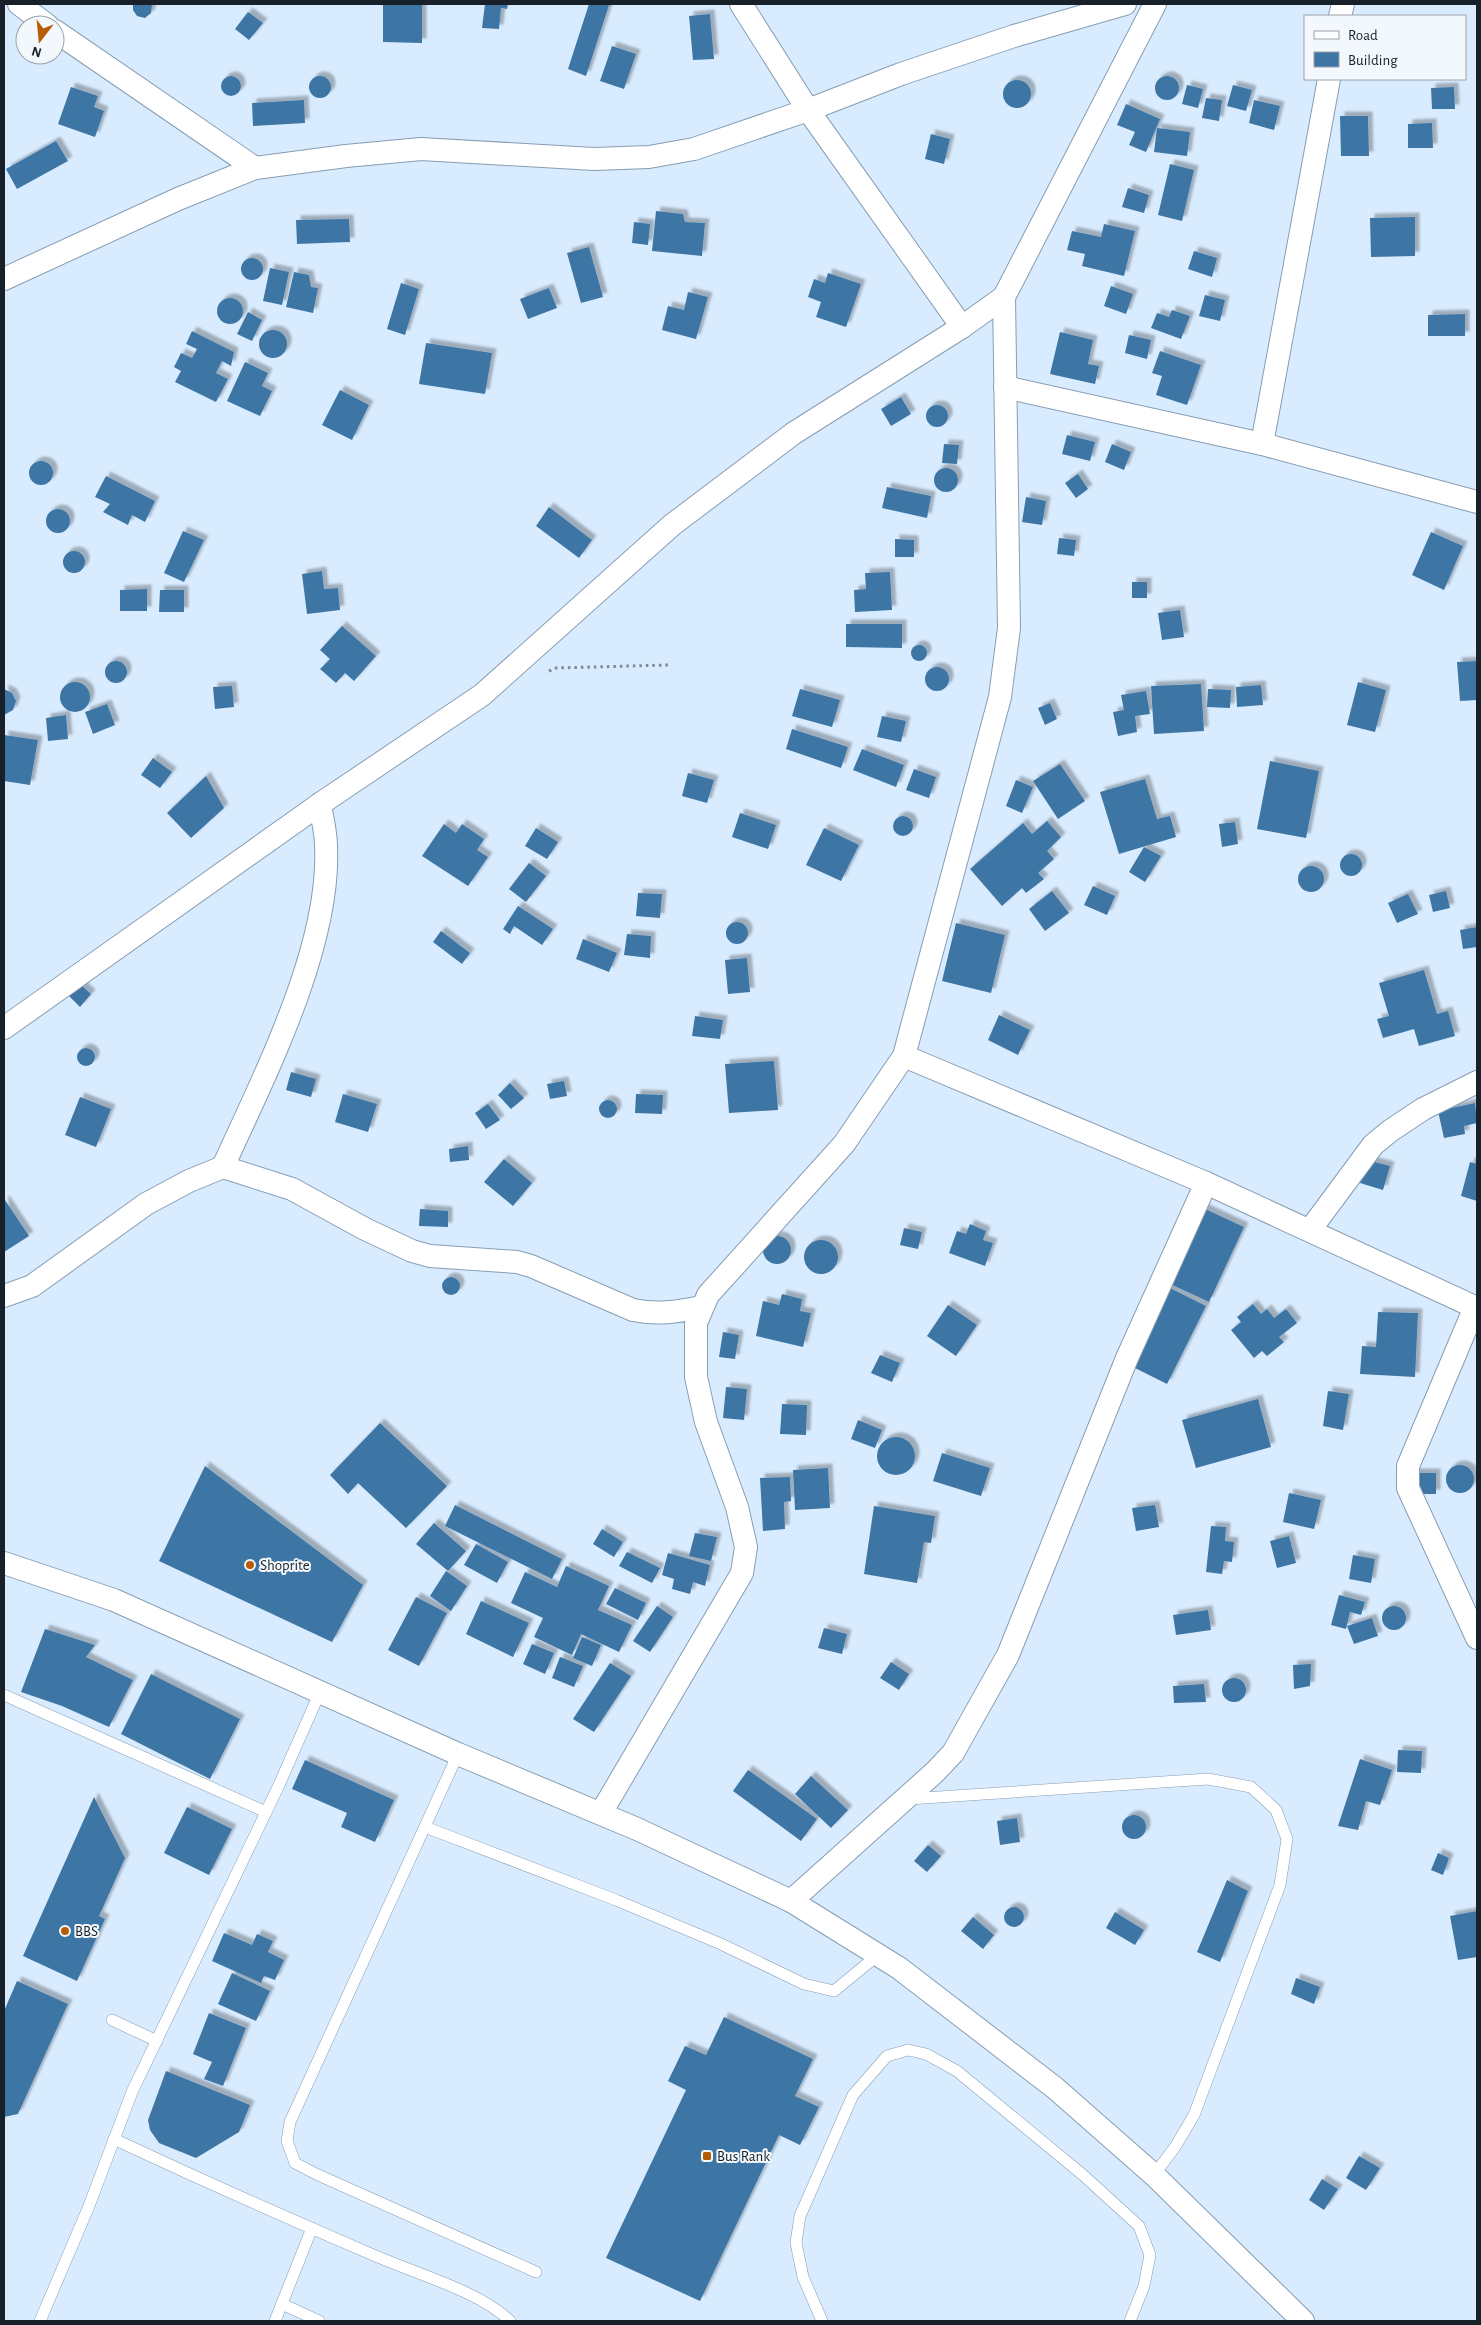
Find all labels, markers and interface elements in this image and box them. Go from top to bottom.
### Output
north arrow [15,15,65,65]
legend [1304,15,1466,80]
text: Road [1348,28,1378,43]
text: N [30,43,43,60]
text: Building [1348,53,1398,68]
place label: Shoprite [260,1558,310,1573]
marker: Shoprite [244,1559,256,1571]
place label: BBS [75,1924,98,1939]
marker: BBS [59,1925,71,1937]
place label: Bus Rank [717,2149,770,2164]
marker: Bus Rank [701,2150,713,2162]

